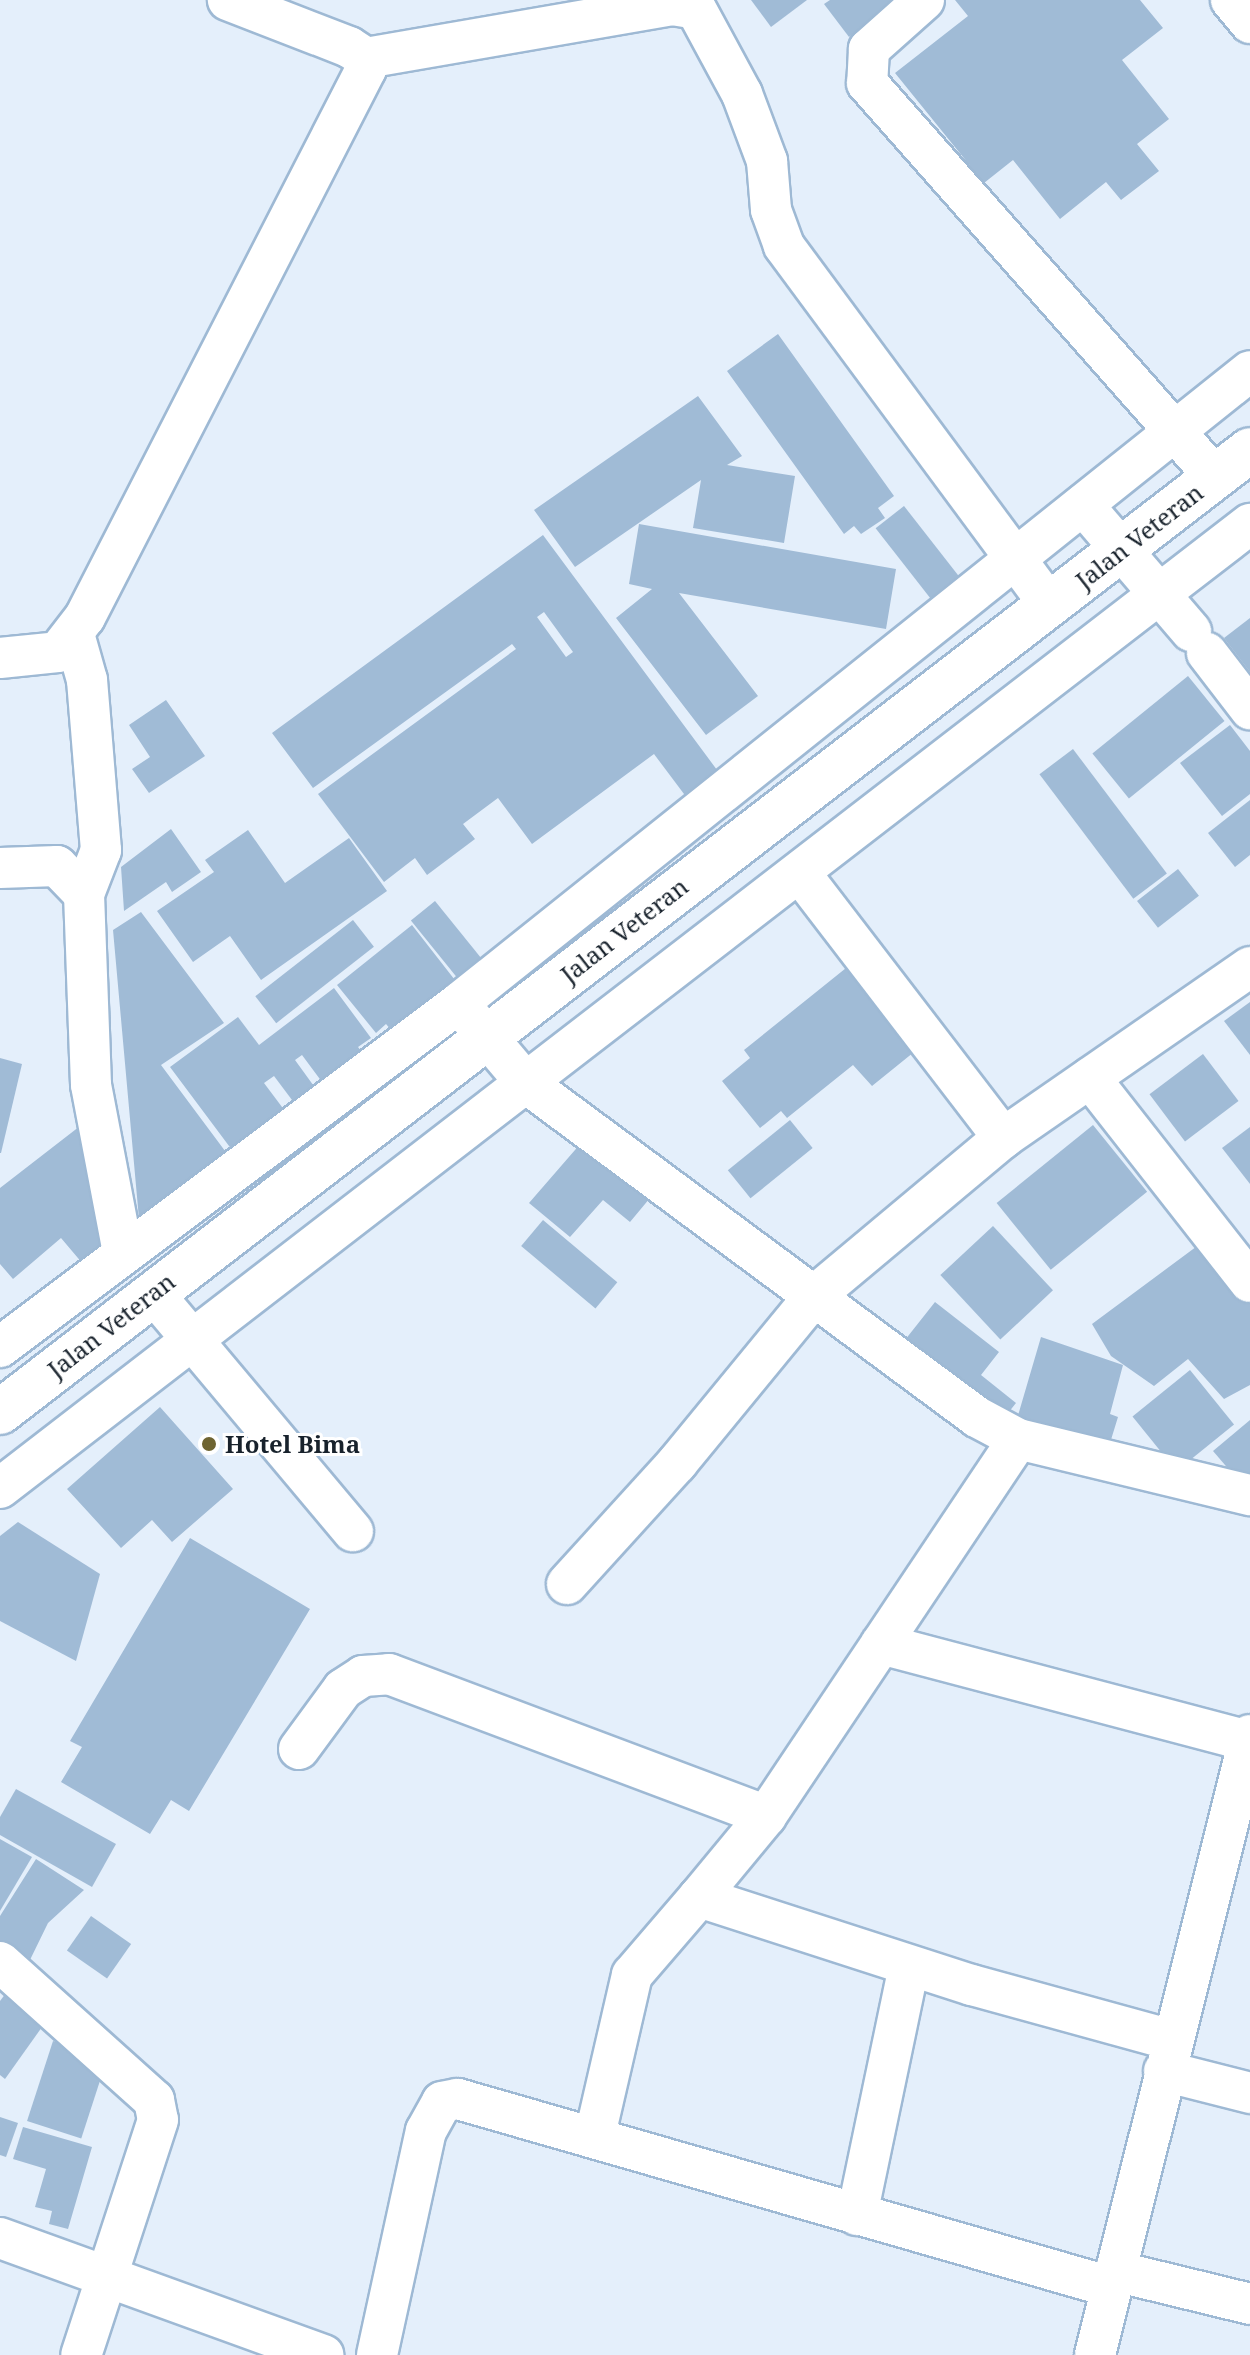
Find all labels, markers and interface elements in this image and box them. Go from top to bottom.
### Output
street label: Jalan Veteran [1070,477,1208,595]
street label: Jalan Veteran [555,871,693,989]
street label: Jalan Veteran [42,1266,180,1384]
place label: Hotel Bima [225,1430,360,1458]
marker: Hotel Bima [200,1435,218,1453]

